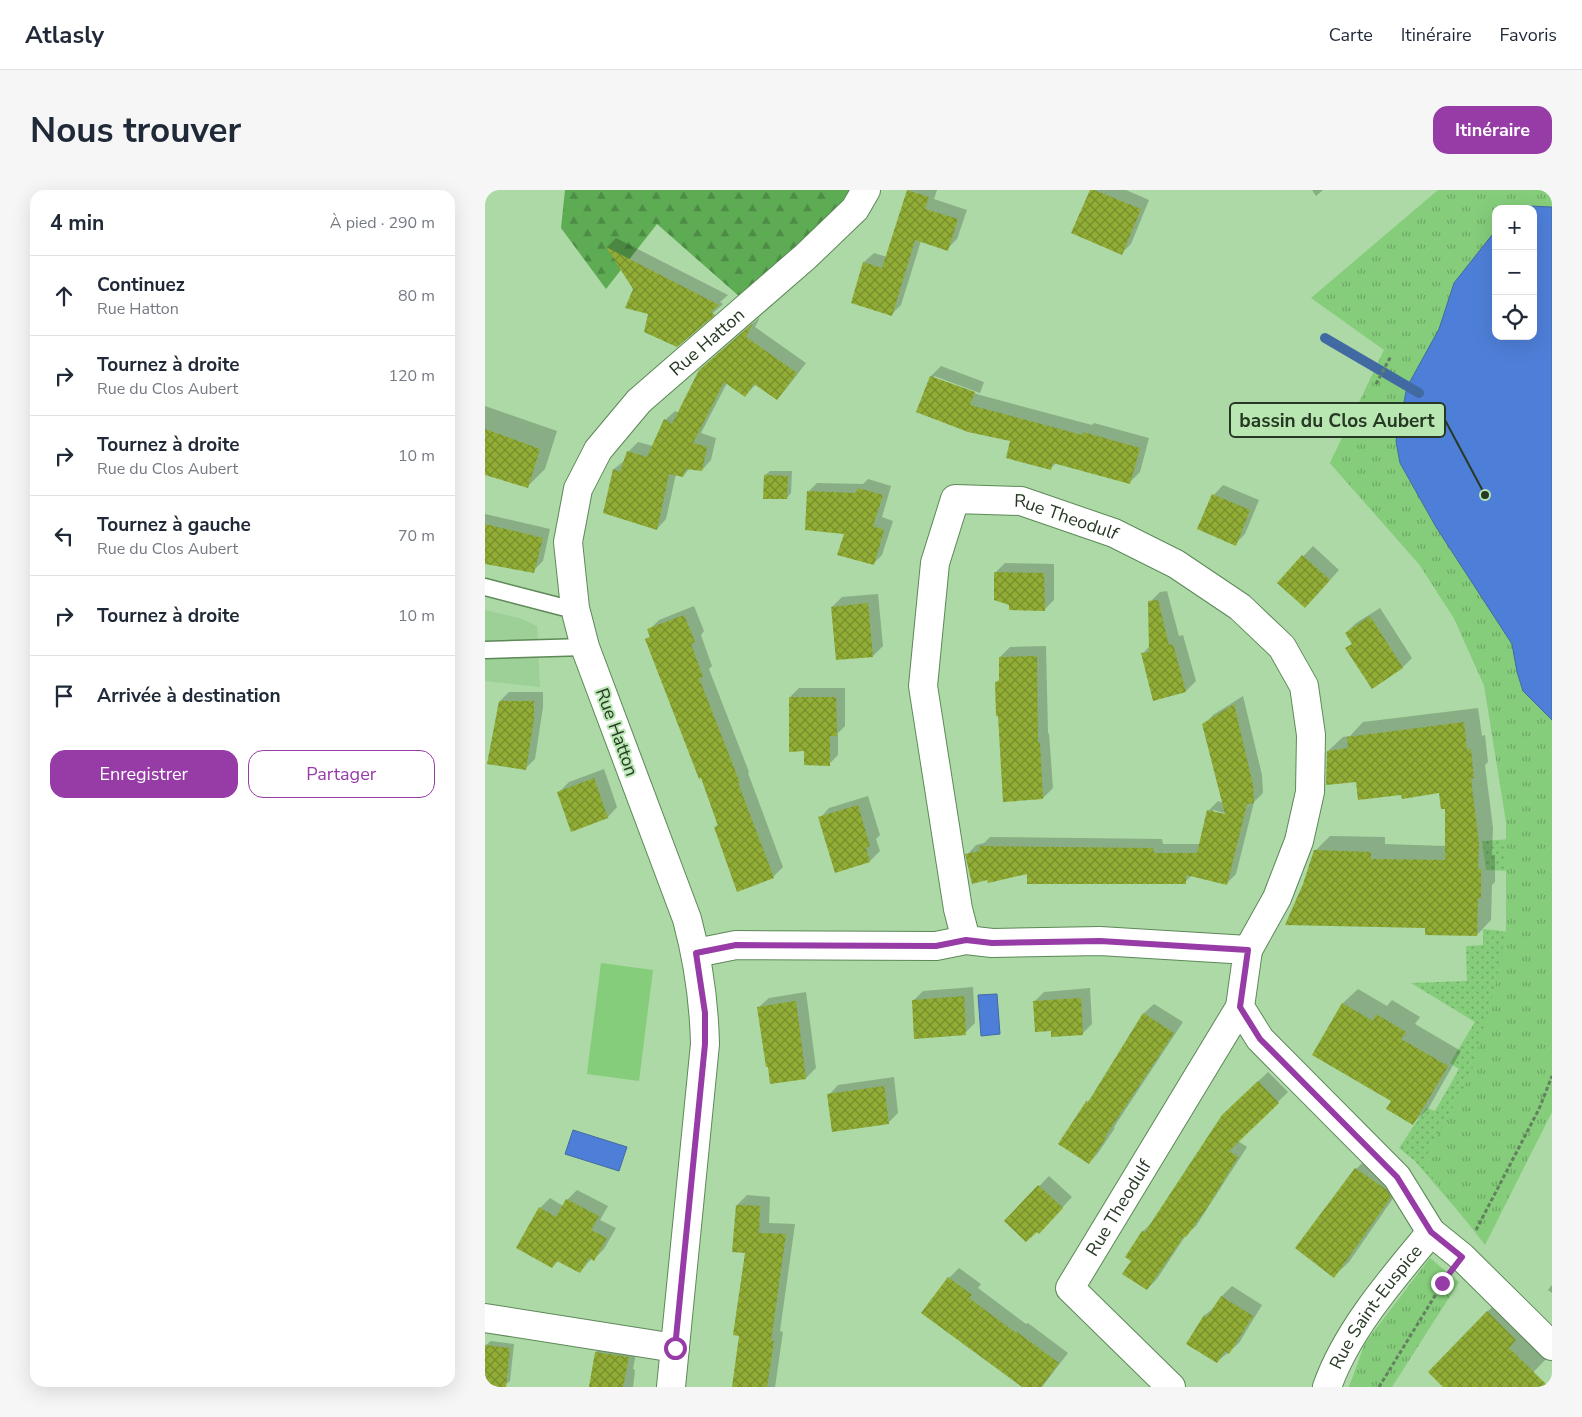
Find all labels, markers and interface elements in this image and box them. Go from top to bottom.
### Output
text: Atlasly [25,19,104,51]
text: Carte [1329,23,1373,47]
text: Itinéraire [1401,23,1472,47]
text: Favoris [1500,23,1557,47]
button: Itinéraire [1433,106,1552,154]
text: Nous trouver [30,107,241,154]
map controls [1492,205,1537,340]
button: + [1492,205,1537,250]
text: 4 min [50,209,104,237]
text: À pied · 290 m [330,212,435,234]
button: − [1492,250,1537,295]
text: Continuez [97,272,185,298]
icon: ahead [50,282,78,310]
text: 80 m [398,285,435,307]
button: locate [1492,295,1537,340]
text: Rue Hatton [97,298,179,320]
street label: Rue Hatton [664,303,750,381]
text: Tournez à droite [97,352,240,378]
icon: right [50,362,78,390]
text: 120 m [388,365,435,387]
text: Rue du Clos Aubert [97,378,238,400]
callout: bassin du Clos Aubert [1230,403,1445,437]
text: bassin du Clos Aubert [1239,408,1435,434]
text: Tournez à droite [97,432,240,458]
icon: right [50,442,78,470]
text: 10 m [398,445,435,467]
text: Rue du Clos Aubert [97,458,238,480]
street label: Rue Theodulf [1014,489,1124,546]
text: Tournez à gauche [97,512,251,538]
icon: left [50,522,78,550]
text: 70 m [398,525,435,547]
text: Rue du Clos Aubert [97,538,238,560]
icon: right [50,602,78,630]
text: Tournez à droite [97,603,240,629]
text: 10 m [398,605,435,627]
icon: arrive [50,682,78,710]
text: Arrivée à destination [97,683,281,709]
street label: Rue Hatton [590,685,644,779]
button: Enregistrer [50,750,238,798]
button: Partager [248,750,435,798]
street label: Rue Theodulf [1080,1154,1157,1261]
street label: Rue Saint-Euspice [1324,1240,1428,1373]
route end [1431,1272,1454,1295]
route start [664,1337,687,1360]

